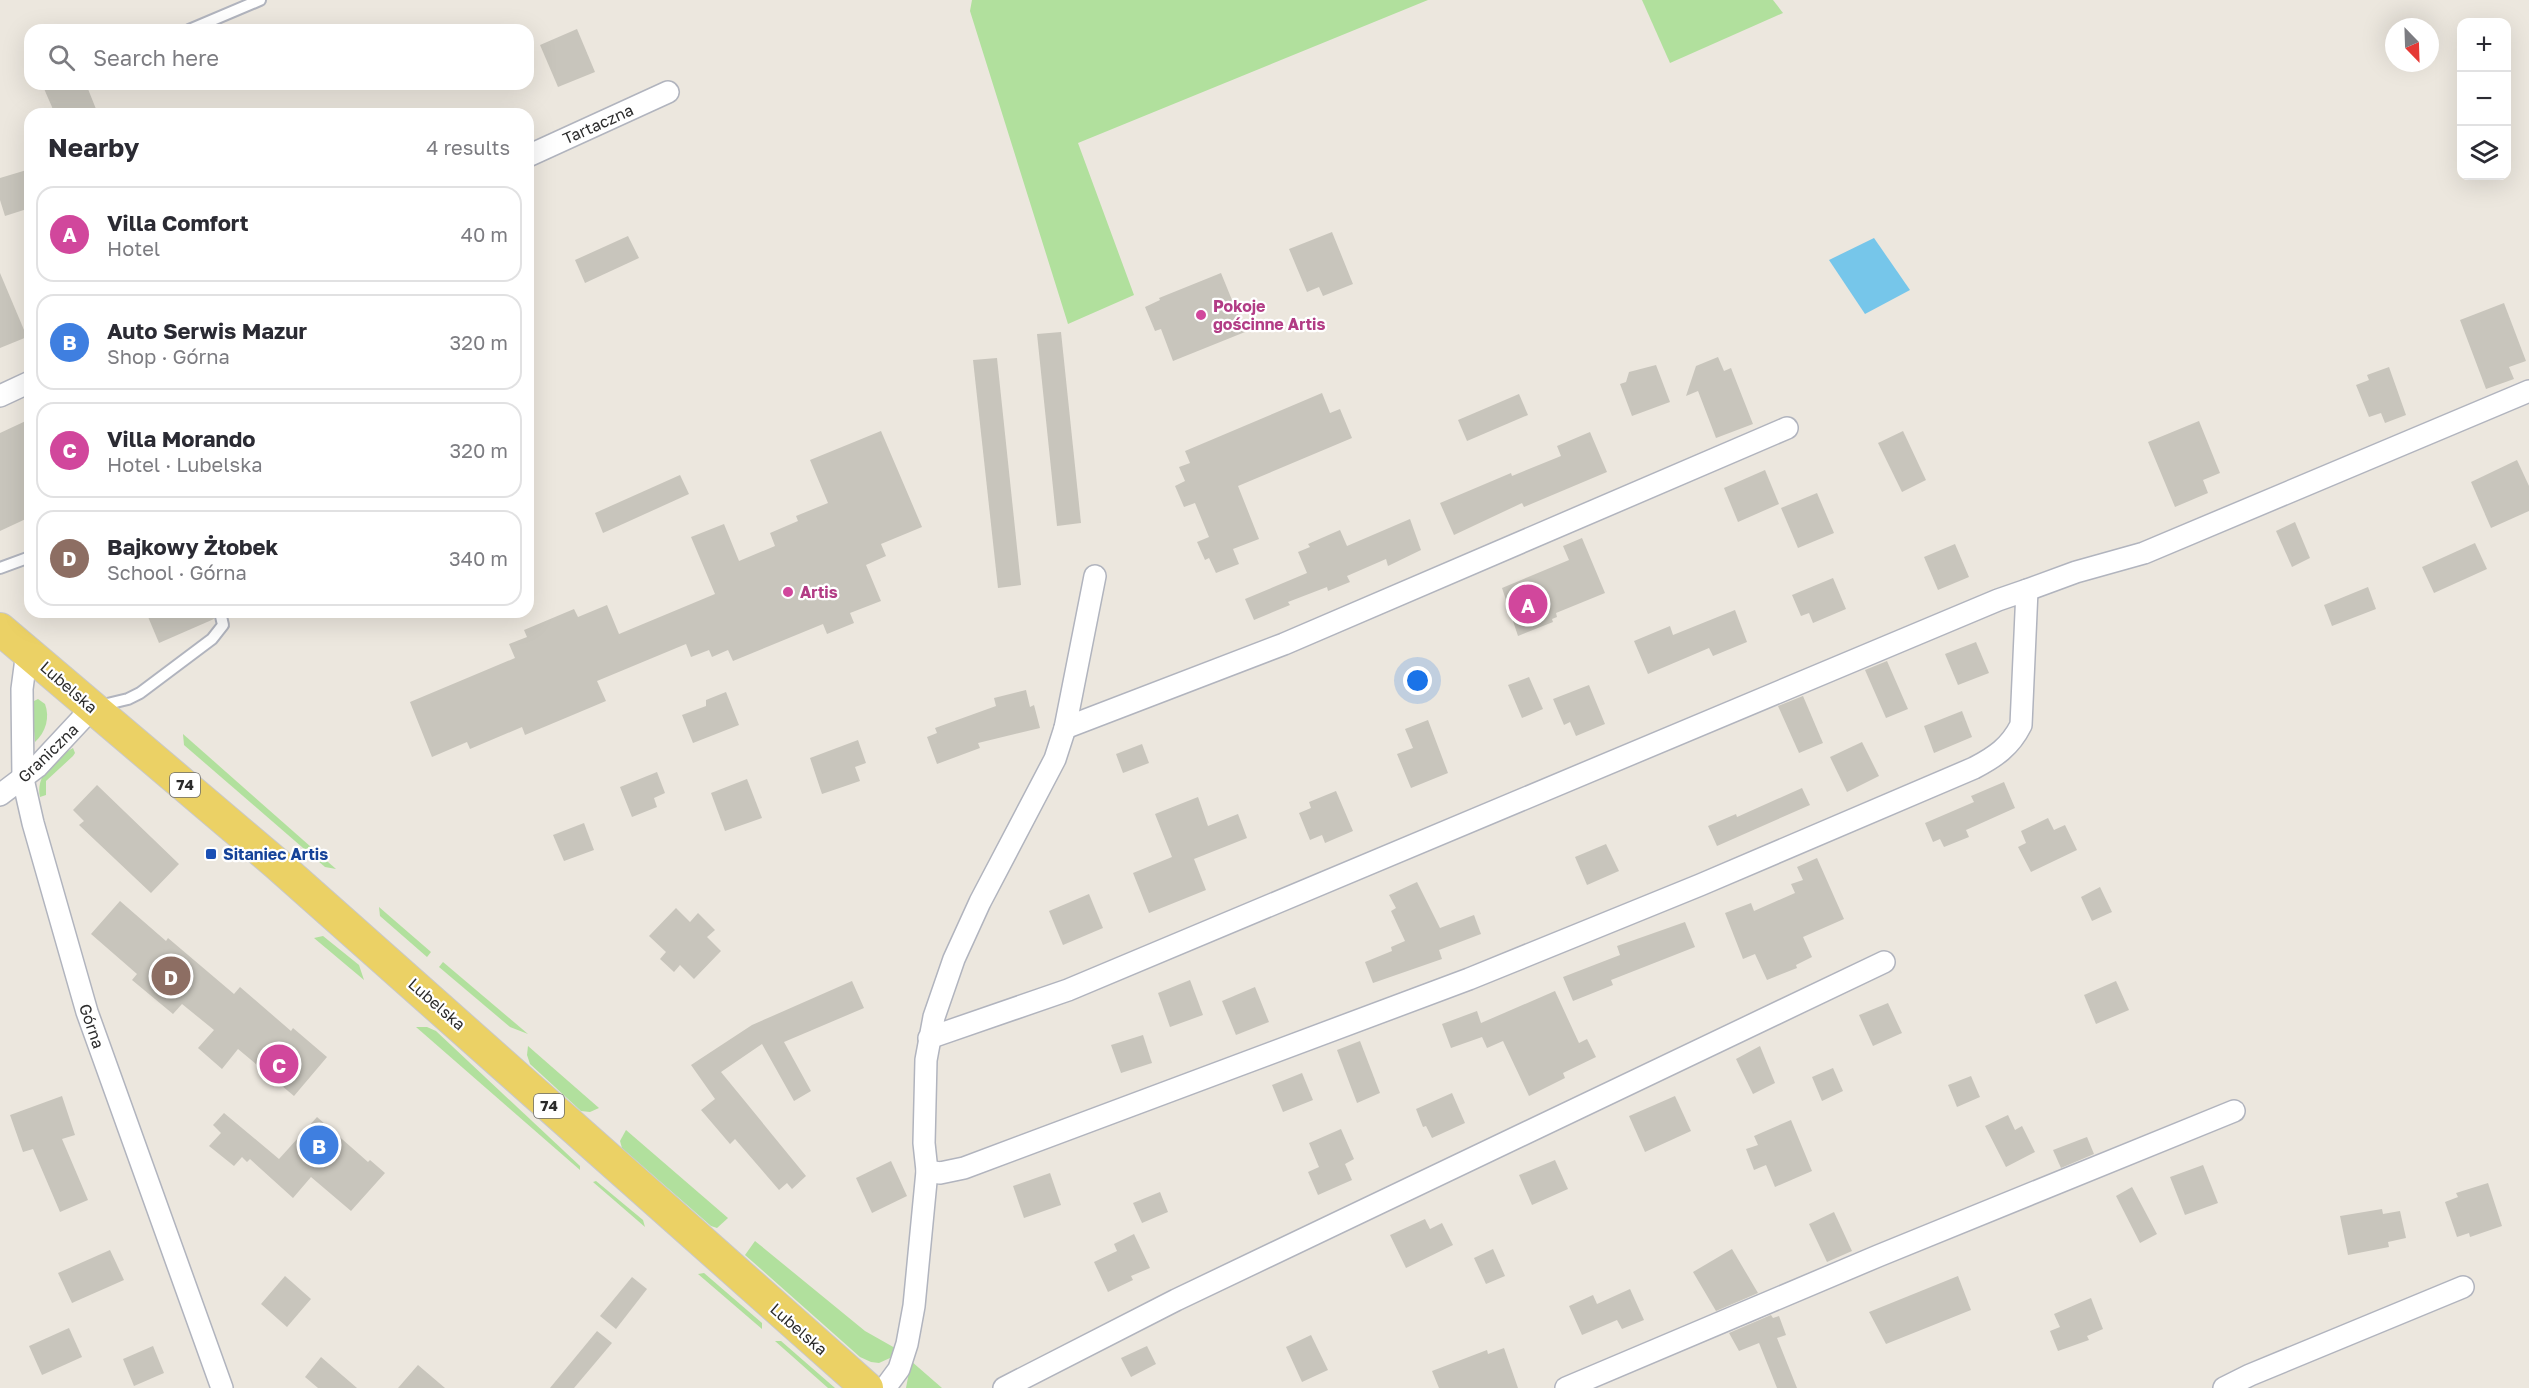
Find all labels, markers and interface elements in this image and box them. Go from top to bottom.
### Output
north arrow [2385,18,2439,72]
map controls [2457,18,2511,180]
button: + [2457,18,2511,72]
search box [24,24,534,90]
icon: search [45,41,78,74]
text: Search here [93,44,219,71]
button: − [2457,72,2511,126]
street label: Tartaczna [560,100,636,148]
button: layers [2457,126,2511,180]
text: Nearby [48,132,139,163]
text: 4 results [426,135,510,159]
text: Villa Comfort [107,209,249,236]
text: A [62,222,77,246]
text: 40 m [461,222,508,246]
text: Hotel [107,236,160,260]
place label: Pokoje gościnne Artis [1213,296,1325,334]
marker: Pokoje gościnne Artis [1194,308,1208,322]
text: Auto Serwis Mazur [107,317,307,344]
text: B [62,330,77,354]
text: 320 m [450,330,508,354]
text: Shop · Górna [107,344,230,368]
text: Villa Morando [107,425,256,452]
text: C [62,438,77,462]
text: 320 m [450,438,508,462]
text: Hotel · Lubelska [107,452,263,476]
text: Bajkowy Żłobek [107,533,278,560]
text: D [62,546,77,570]
text: 340 m [449,546,508,570]
text: School · Górna [107,560,247,584]
place label: Artis [800,582,838,602]
pin: A [1508,582,1547,626]
marker: Artis [781,585,795,599]
street label: Lubelska [36,657,102,717]
your location [1403,666,1432,695]
street label: Graniczna [14,719,82,787]
road number: 74 [170,773,200,797]
place label: Sitaniec Artis [223,844,328,864]
marker: Sitaniec Artis [204,847,218,861]
pin: D [152,954,190,998]
street label: Lubelska [404,974,470,1034]
street label: Górna [75,1001,109,1051]
pin: C [260,1042,298,1086]
road number: 74 [534,1094,564,1118]
pin: B [300,1122,338,1168]
street label: Lubelska [766,1299,832,1359]

